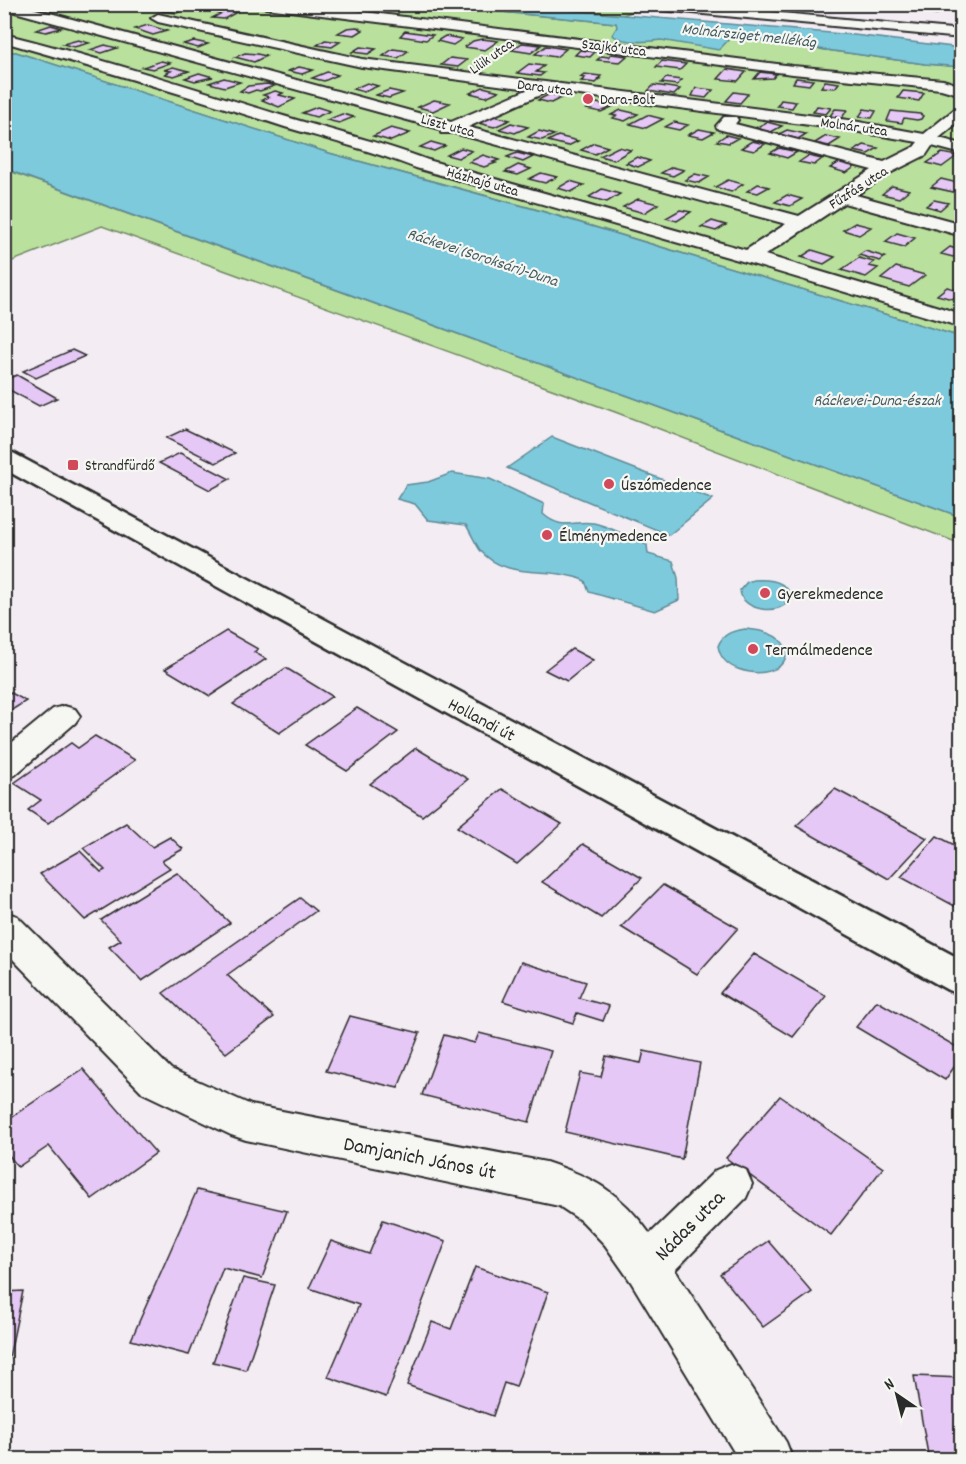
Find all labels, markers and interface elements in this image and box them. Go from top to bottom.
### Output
water label: Molnársziget mellékág [680,18,818,55]
street label: Lilik utca [465,34,520,81]
street label: Szajkó utca [580,34,648,64]
street label: Dara utca [516,75,575,103]
place label: Dara-Bolt [600,90,656,112]
marker: Dara-Bolt [581,92,595,106]
street label: Liszt utca [418,109,478,145]
street label: Molnár utca [819,112,890,144]
street label: Fűzfás utca [825,161,894,216]
street label: Házhajó utca [444,162,522,204]
water label: Ráckevei (Soroksári)-Duna [404,223,562,294]
water label: Ráckevei-Duna-észak [813,390,942,413]
place label: Strandfürdő [85,456,155,478]
marker: Strandfürdő [66,458,80,472]
place label: Úszómedence [621,474,712,499]
marker: Úszómedence [602,477,616,491]
place label: Élménymedence [559,525,667,550]
marker: Élménymedence [540,528,554,542]
place label: Gyerekmedence [777,583,883,608]
marker: Gyerekmedence [758,586,772,600]
place label: Termálmedence [765,639,873,664]
marker: Termálmedence [746,642,760,656]
street label: Hollandi út [443,693,519,750]
street label: Damjanich János út [341,1130,498,1189]
street label: Nádas utca [649,1184,734,1269]
north arrow [867,1365,927,1425]
text: N [880,1373,900,1396]

